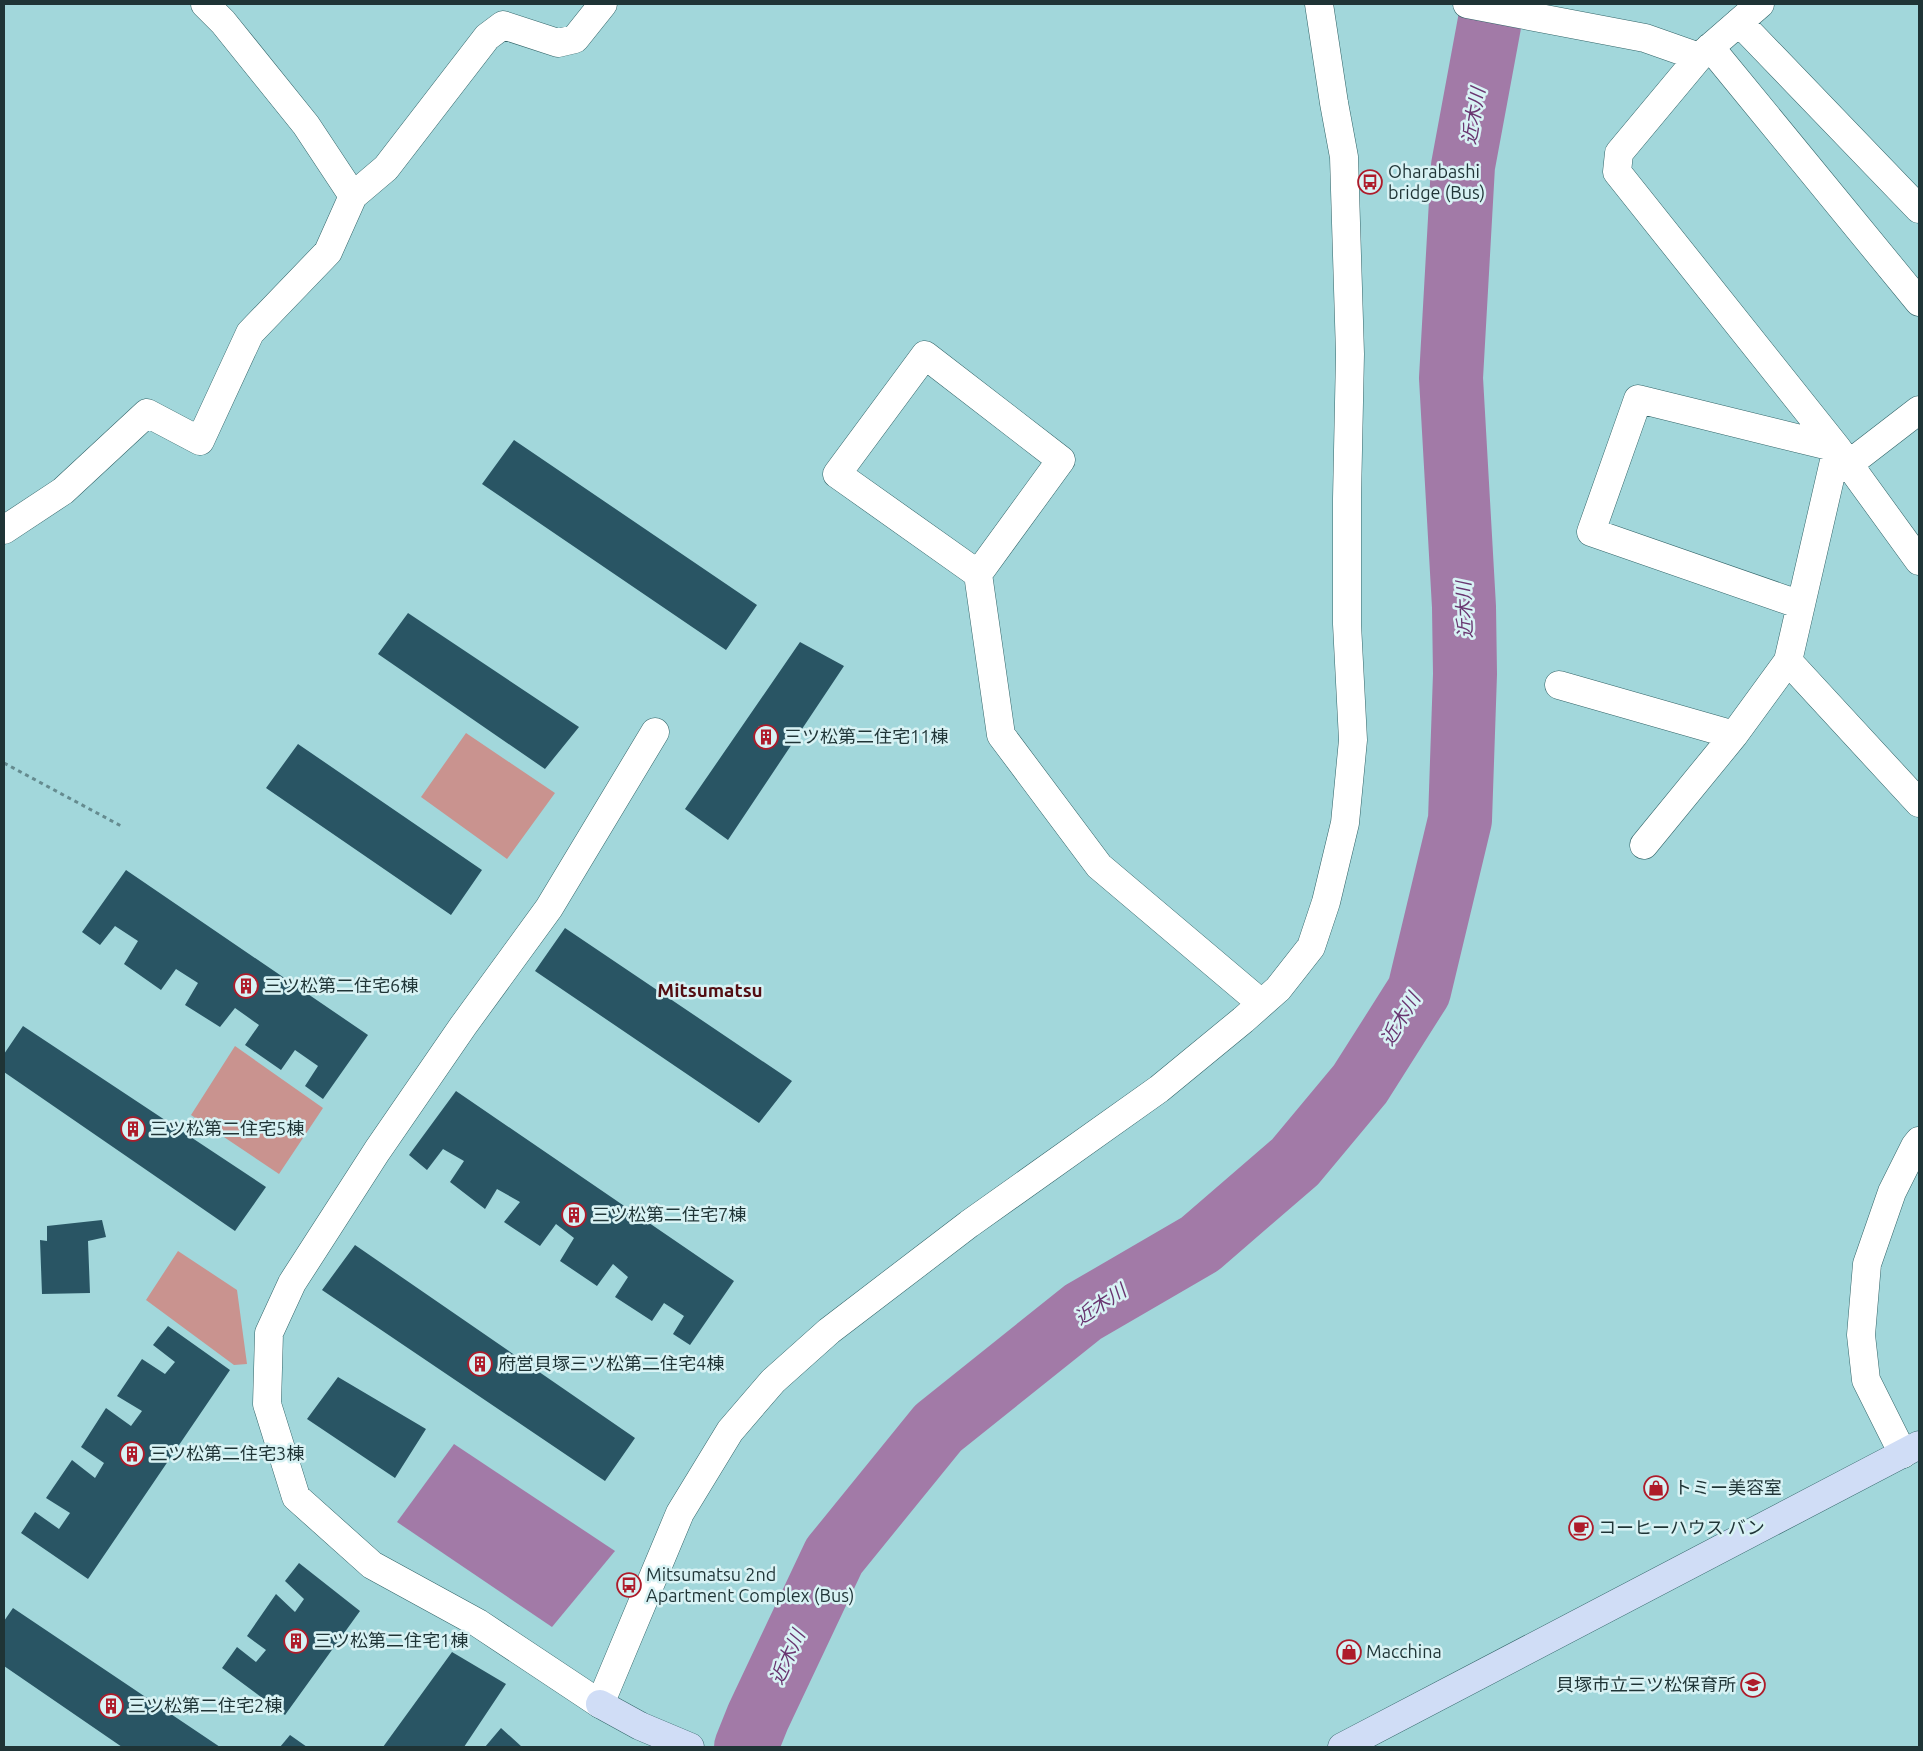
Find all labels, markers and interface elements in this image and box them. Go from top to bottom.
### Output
water label: 近木川 [1457,84,1489,146]
place label: Oharabashi bridge (Bus) [1388,161,1485,203]
bus stop icon: Oharabashi bridge (Bus) [1357,169,1383,195]
water label: 近木川 [1452,579,1476,639]
building icon: 三ツ松第二住宅11棟 [753,724,779,750]
place label: 三ツ松第二住宅11棟 [784,726,948,746]
building icon: 三ツ松第二住宅6棟 [233,973,259,999]
place label: 三ツ松第二住宅6棟 [264,975,418,995]
district label: Mitsumatsu [657,979,763,1001]
water label: 近木川 [1376,987,1425,1049]
building icon: 三ツ松第二住宅5棟 [120,1116,146,1142]
place label: 三ツ松第二住宅5棟 [150,1118,304,1138]
building icon: 三ツ松第二住宅7棟 [561,1202,587,1228]
place label: 三ツ松第二住宅7棟 [592,1204,746,1224]
water label: 近木川 [1070,1278,1132,1329]
building icon: 府営貝塚三ツ松第二住宅4棟 [467,1351,493,1377]
place label: 府営貝塚三ツ松第二住宅4棟 [498,1353,724,1373]
building icon: 三ツ松第二住宅3棟 [119,1441,145,1467]
place label: 三ツ松第二住宅3棟 [150,1443,304,1463]
shop icon: トミー美容室 [1643,1475,1669,1501]
place label: トミー美容室 [1674,1477,1782,1497]
cafe icon: コーヒーハウス バン [1568,1515,1594,1541]
place label: コーヒーハウス バン [1598,1517,1765,1537]
place label: Mitsumatsu 2nd Apartment Complex (Bus) [646,1564,854,1606]
bus stop icon: Mitsumatsu 2nd Apartment Complex (Bus) [616,1572,642,1598]
water label: 近木川 [765,1625,810,1687]
building icon: 三ツ松第二住宅1棟 [283,1628,309,1654]
place label: 三ツ松第二住宅1棟 [314,1630,468,1650]
shop icon: Macchina [1336,1639,1362,1665]
place label: Macchina [1366,1641,1442,1661]
school or university icon: 貝塚市立三ツ松保育所 [1740,1672,1766,1698]
place label: 貝塚市立三ツ松保育所 [1556,1674,1736,1694]
building icon: 三ツ松第二住宅2棟 [98,1693,124,1719]
place label: 三ツ松第二住宅2棟 [128,1695,282,1715]

